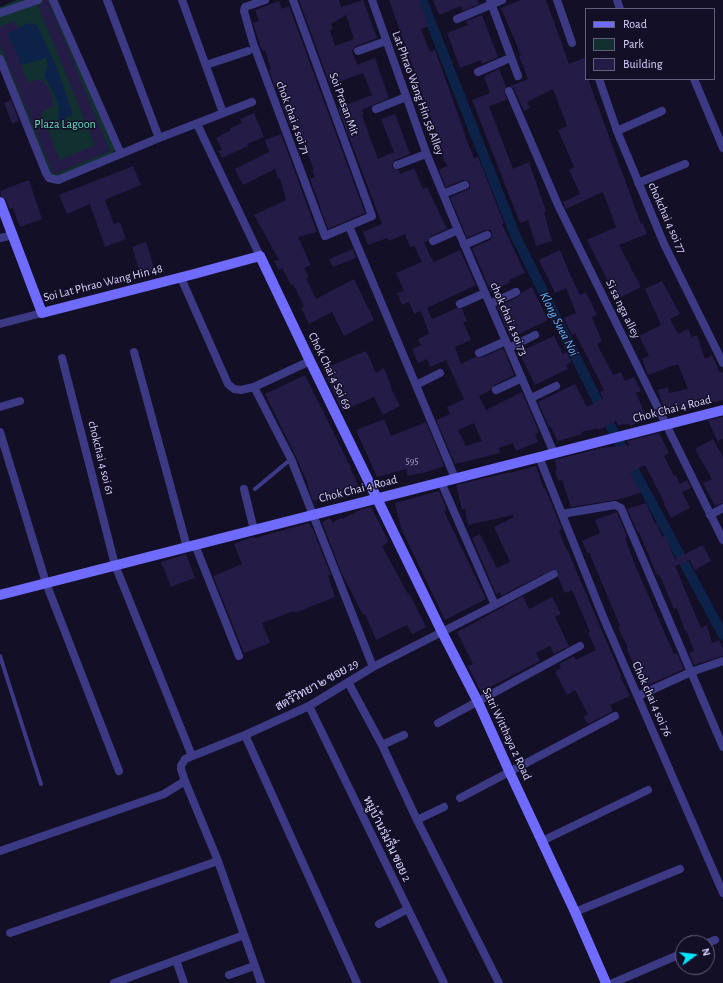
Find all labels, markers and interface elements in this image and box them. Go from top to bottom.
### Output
legend [585,8,715,80]
text: Road [623,18,647,30]
street label: Lat Phrao Wang Hin 58 Alley [389,29,447,157]
text: Park [623,38,644,50]
text: Building [623,58,663,70]
street label: Soi Prasan Mit [326,71,362,137]
street label: chok chai 4 soi 71 [273,79,313,157]
park label: Plaza Lagoon [34,117,96,131]
street label: chokchai 4 soi 77 [645,180,689,256]
street label: Soi Lat Phrao Wang Hin 48 [42,261,164,305]
street label: Si sa nga alley [602,277,644,341]
street label: chok chai 4 soi 73 [487,280,531,358]
water label: Klong Suea Noi [536,289,582,359]
street label: Chok Chai 4 Soi 69 [305,330,355,412]
street label: Chok Chai 4 Road [631,392,713,426]
street label: chokchai 4 soi 61 [85,419,117,497]
house number: 595 [405,455,419,467]
street label: Chok Chai 4 Road [317,472,399,506]
street label: สตรีวิทยา ๒ ซอย 29 [273,656,361,714]
street label: Chok chai 4 soi 76 [629,659,675,739]
street label: Satri Witthaya 2 Road [479,686,535,782]
street label: หมู่บ้านร่มรื่น ซอย 2 [360,794,414,884]
north arrow [675,935,715,975]
text: N [700,947,712,957]

